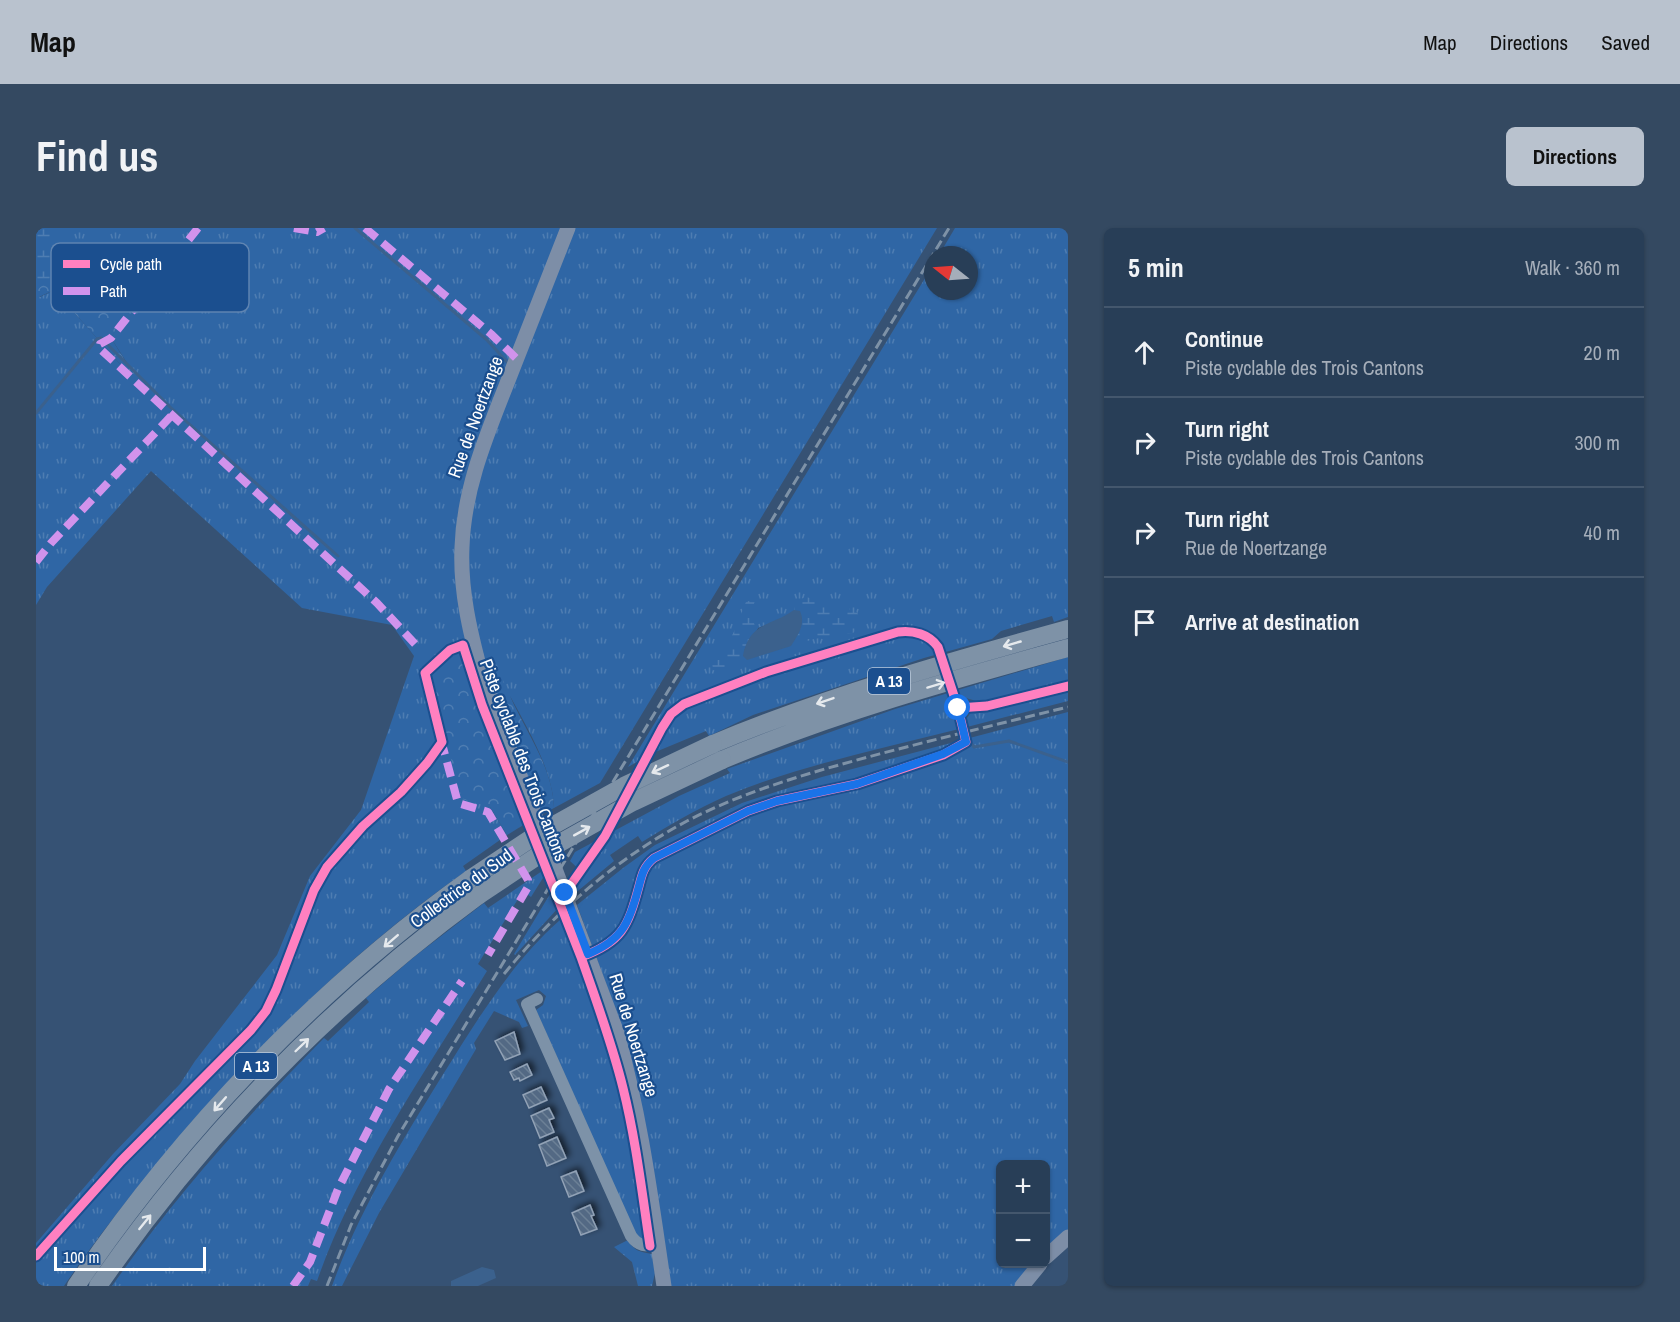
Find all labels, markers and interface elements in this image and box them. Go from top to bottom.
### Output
text: Map [30,23,76,61]
text: Map [1423,28,1457,57]
text: Directions [1490,28,1568,57]
text: Saved [1601,28,1650,57]
button: Directions [1506,127,1644,186]
text: Find us [36,128,158,184]
legend [51,243,249,312]
north arrow [924,246,978,300]
text: 5 min [1128,250,1184,285]
text: Cycle path [100,253,162,275]
text: Walk · 360 m [1525,254,1620,281]
text: Path [100,280,127,302]
text: Continue [1185,324,1263,354]
icon: ahead [1128,336,1161,369]
text: 20 m [1584,339,1620,366]
street label: Rue de Noertzange [441,353,509,481]
text: Piste cyclable des Trois Cantons [1185,354,1424,381]
text: Turn right [1185,414,1269,444]
icon: right [1128,426,1161,459]
text: 300 m [1574,429,1620,456]
text: Piste cyclable des Trois Cantons [1185,444,1424,471]
text: Turn right [1185,504,1269,534]
icon: right [1128,516,1161,549]
text: 40 m [1584,519,1620,546]
text: Rue de Noertzange [1185,534,1327,561]
icon: arrive [1128,606,1161,639]
text: Arrive at destination [1185,607,1359,637]
one-way arrow [1003,639,1022,651]
street label: Piste cyclable des Trois Cantons [474,655,574,865]
road number: A 13 [868,668,910,694]
one-way arrow [926,679,945,690]
route start [944,694,970,720]
one-way arrow [816,696,835,707]
one-way arrow [652,763,670,775]
one-way arrow [573,824,590,836]
street label: Collectrice du Sud [405,842,517,934]
route end [551,879,577,905]
one-way arrow [383,934,399,947]
street label: Rue de Noertzange [603,970,665,1100]
one-way arrow [295,1037,310,1052]
road number: A 13 [235,1053,277,1079]
one-way arrow [213,1097,227,1112]
map controls [996,1160,1050,1268]
button: + [996,1160,1050,1214]
one-way arrow [139,1214,152,1230]
button: − [996,1214,1050,1268]
scale bar [54,1244,206,1272]
text: 100 m [63,1246,99,1268]

